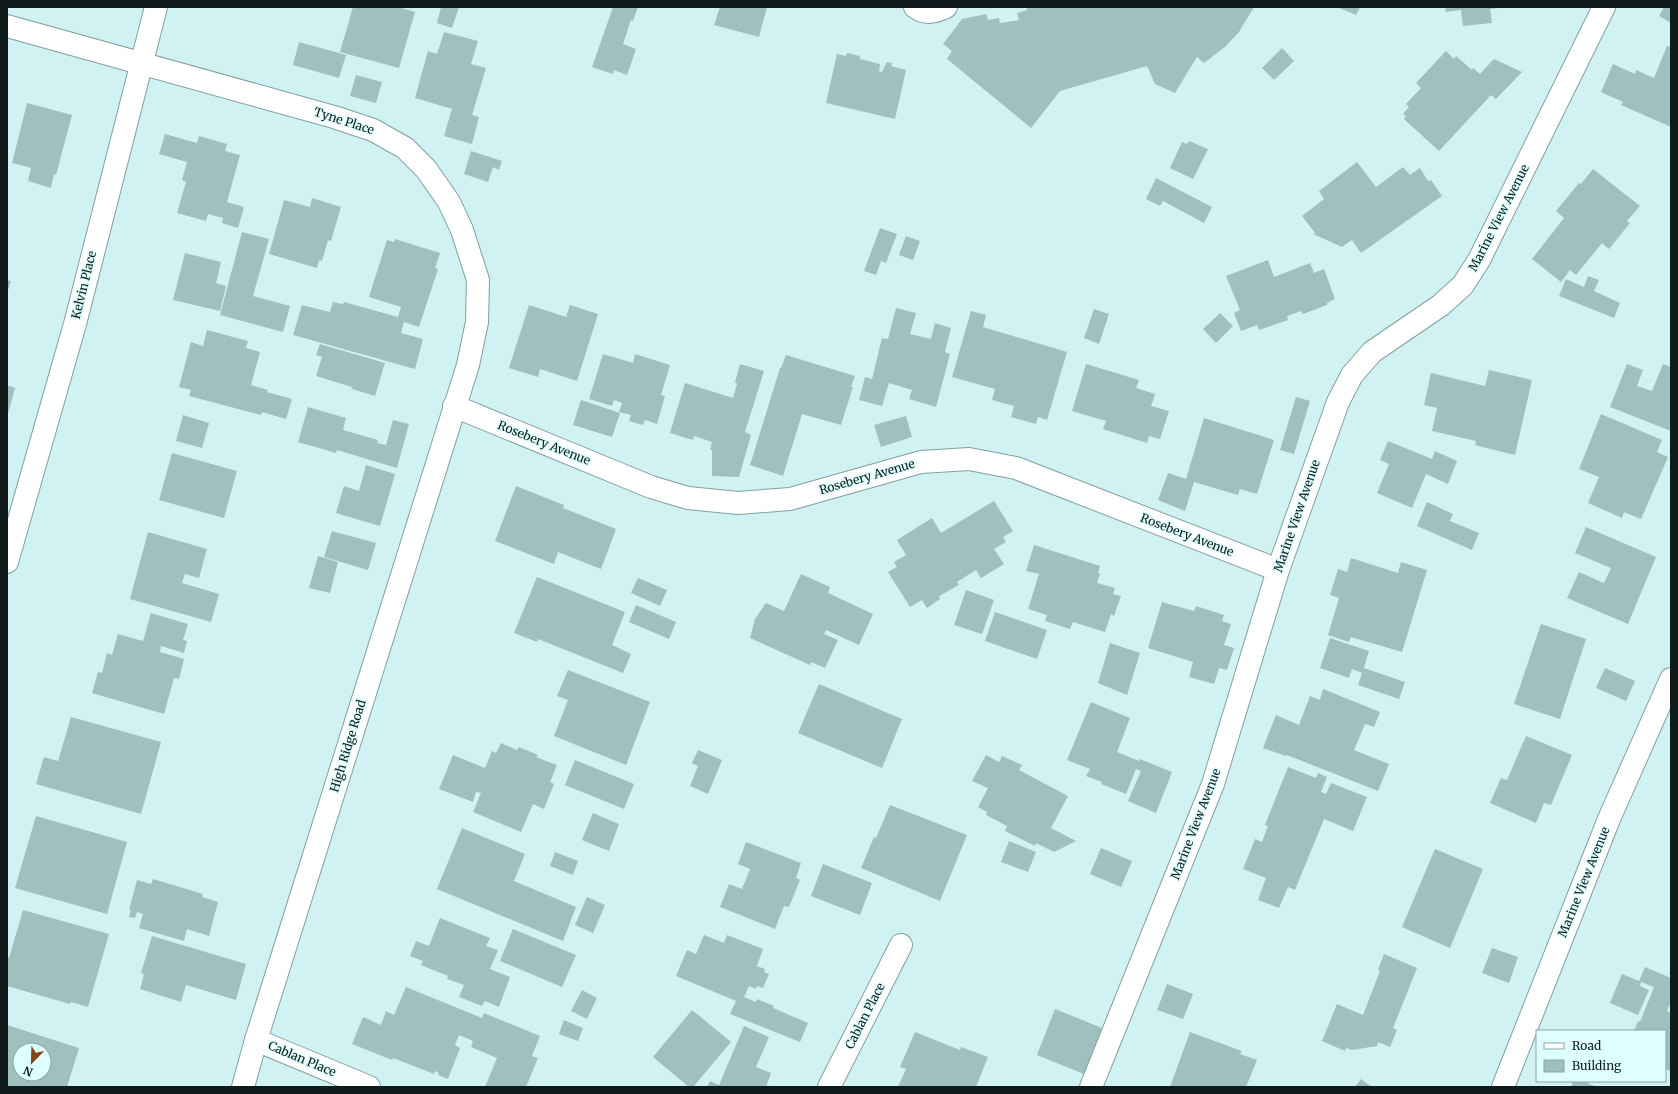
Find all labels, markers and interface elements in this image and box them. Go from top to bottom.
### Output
street label: Tyne Place [312,104,376,137]
street label: Marine View Avenue [1465,162,1532,274]
street label: Kelvin Place [68,249,99,320]
street label: Rosebery Avenue [496,417,593,468]
street label: Rosebery Avenue [817,456,916,497]
street label: Marine View Avenue [1270,458,1323,574]
street label: Rosebery Avenue [1138,510,1236,559]
street label: High Ridge Road [326,698,369,794]
street label: Marine View Avenue [1167,766,1224,882]
street label: Marine View Avenue [1554,824,1613,939]
street label: Cablan Place [841,980,888,1051]
legend [1536,1030,1666,1082]
street label: Cablan Place [266,1038,338,1080]
text: Road [1572,1038,1601,1053]
north arrow [12,1042,52,1082]
text: Building [1572,1058,1622,1073]
text: N [21,1063,35,1079]

